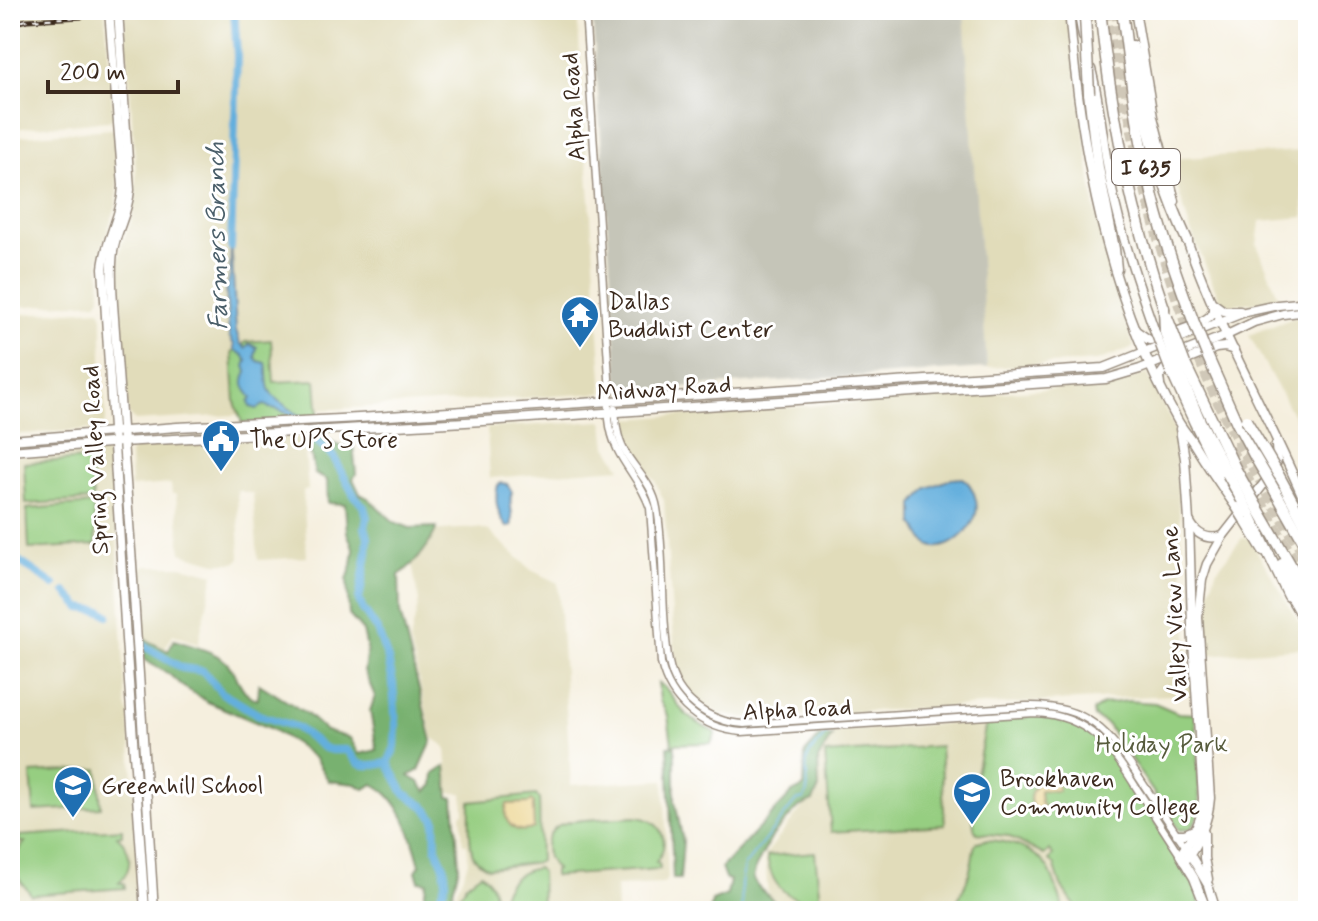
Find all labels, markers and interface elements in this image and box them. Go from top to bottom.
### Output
scale bar [48,44,178,94]
street label: Alpha Road [555,52,594,162]
text: 200 m [60,58,126,89]
water label: Farmers Branch [199,142,237,330]
road number: I 635 [1112,149,1180,185]
place label: Dallas Buddhist Center [608,287,774,346]
temple icon: Dallas Buddhist Center [559,294,601,349]
street label: Spring Valley Road [76,364,120,555]
street label: Midway Road [596,369,732,410]
public building icon: The UPS Store [200,418,242,473]
place label: The UPS Store [249,425,398,456]
street label: Valley View Lane [1155,525,1196,703]
street label: Alpha Road [742,692,852,729]
park label: Holiday Park [1096,730,1228,761]
school or university icon: Greenhill School [52,764,94,819]
place label: Brookhaven Community College [1000,764,1200,823]
place label: Greenhill School [101,771,263,802]
school or university icon: Brookhaven Community College [951,771,993,826]

